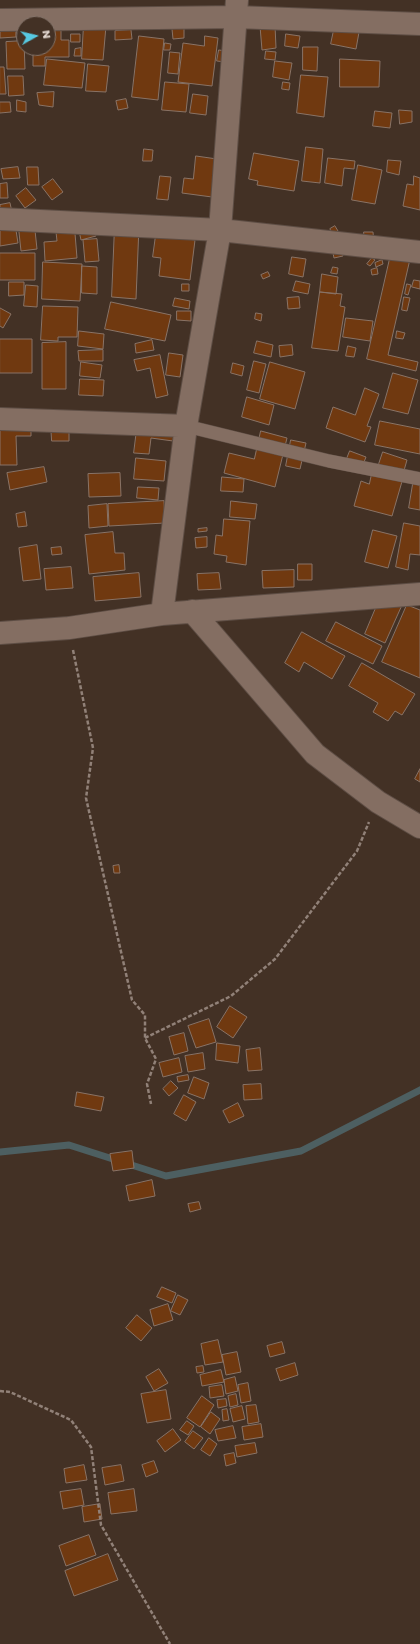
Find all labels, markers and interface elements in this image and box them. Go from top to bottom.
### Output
north arrow [16,16,56,56]
text: N [38,29,55,40]

